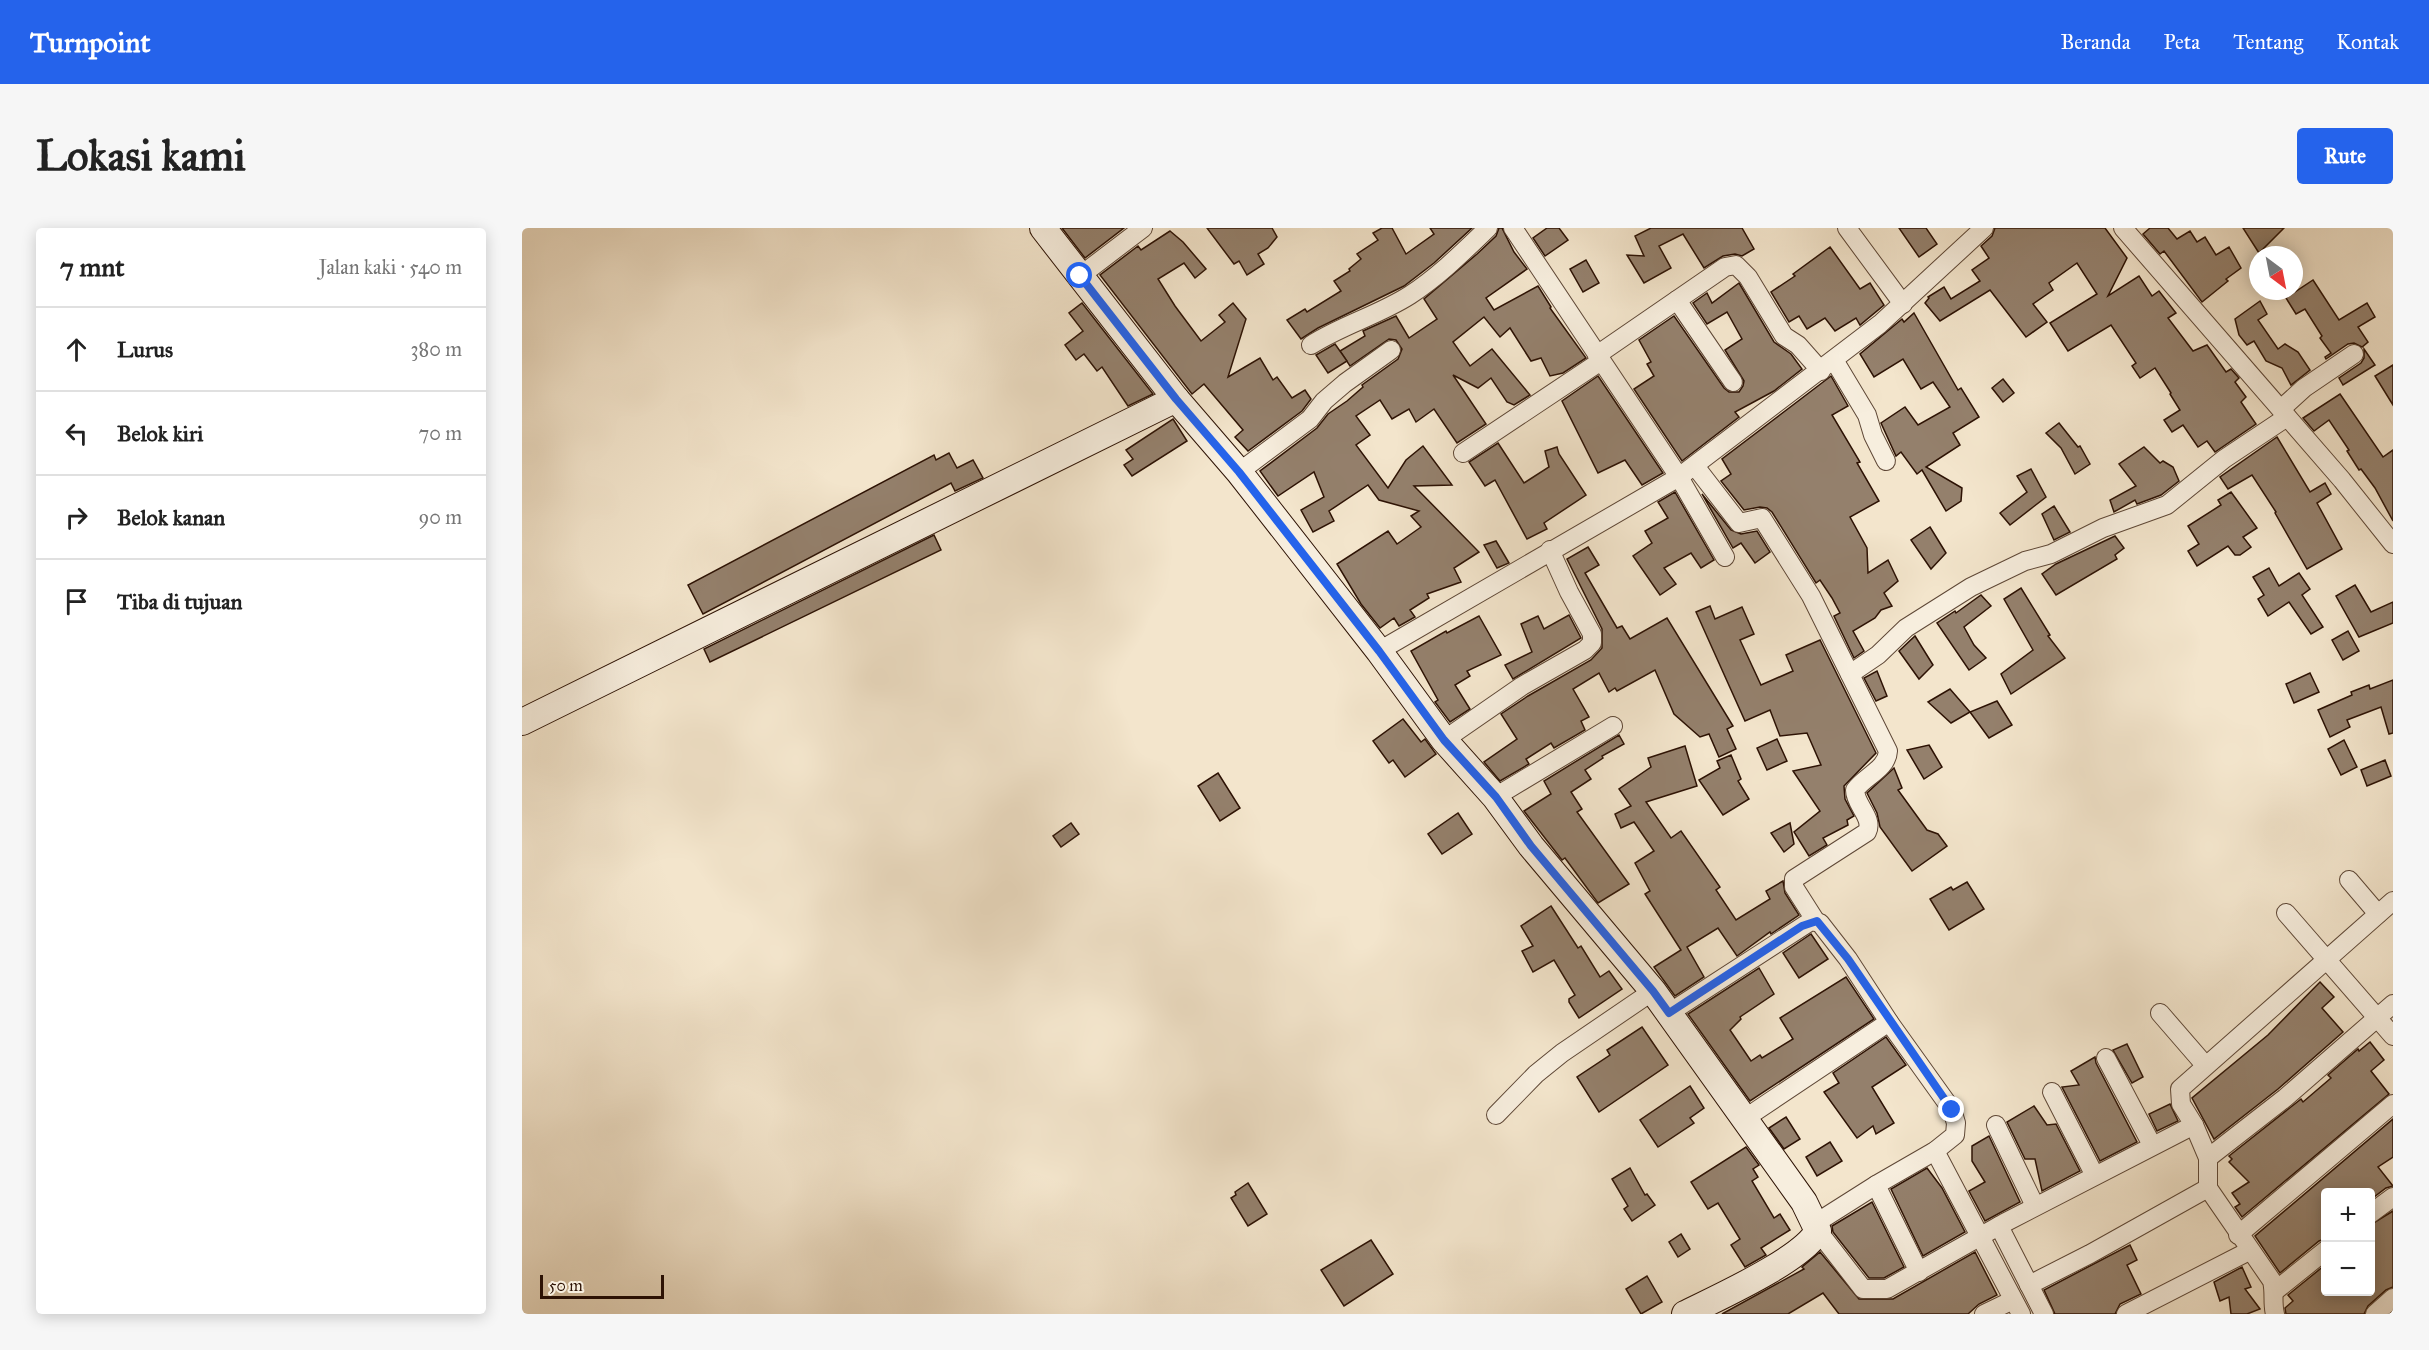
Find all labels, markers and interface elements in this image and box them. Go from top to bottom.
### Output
text: Turnpoint [30,25,150,60]
text: Beranda [2060,29,2131,55]
text: Peta [2164,29,2200,55]
text: Tentang [2233,29,2303,55]
text: Kontak [2336,29,2399,55]
button: Rute [2297,128,2393,184]
text: Lokasi kami [36,130,246,182]
north arrow [2249,246,2303,300]
text: 7 mnt [60,251,124,283]
text: Jalan kaki · 540 m [319,255,462,279]
route start [1066,262,1092,288]
icon: ahead [60,333,93,366]
text: Lurus [117,336,173,363]
text: 380 m [411,337,462,361]
icon: left [60,417,93,450]
text: Belok kiri [117,420,203,447]
text: 70 m [419,421,462,445]
icon: right [60,501,93,534]
text: Belok kanan [117,504,225,531]
text: 90 m [419,505,462,529]
icon: arrive [60,585,93,618]
text: Tiba di tujuan [117,588,242,615]
route end [1938,1096,1964,1122]
map controls [2321,1188,2375,1296]
button: + [2321,1188,2375,1242]
button: − [2321,1242,2375,1296]
scale bar [540,1272,664,1300]
text: 50 m [549,1276,583,1295]

